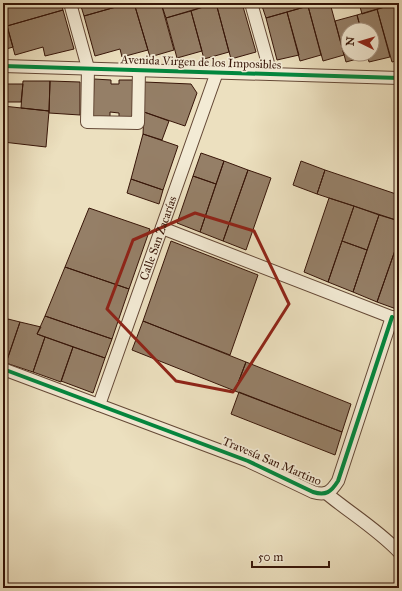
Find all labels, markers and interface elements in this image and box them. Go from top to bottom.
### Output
north arrow [340,22,380,62]
text: N [344,35,357,46]
street label: Avenida Virgen de los Imposibles [119,52,282,73]
street label: Calle San Zacarías [137,194,179,282]
street label: Travesía San Martino [220,434,324,488]
scale bar [252,543,329,569]
text: 50 m [258,550,283,564]

